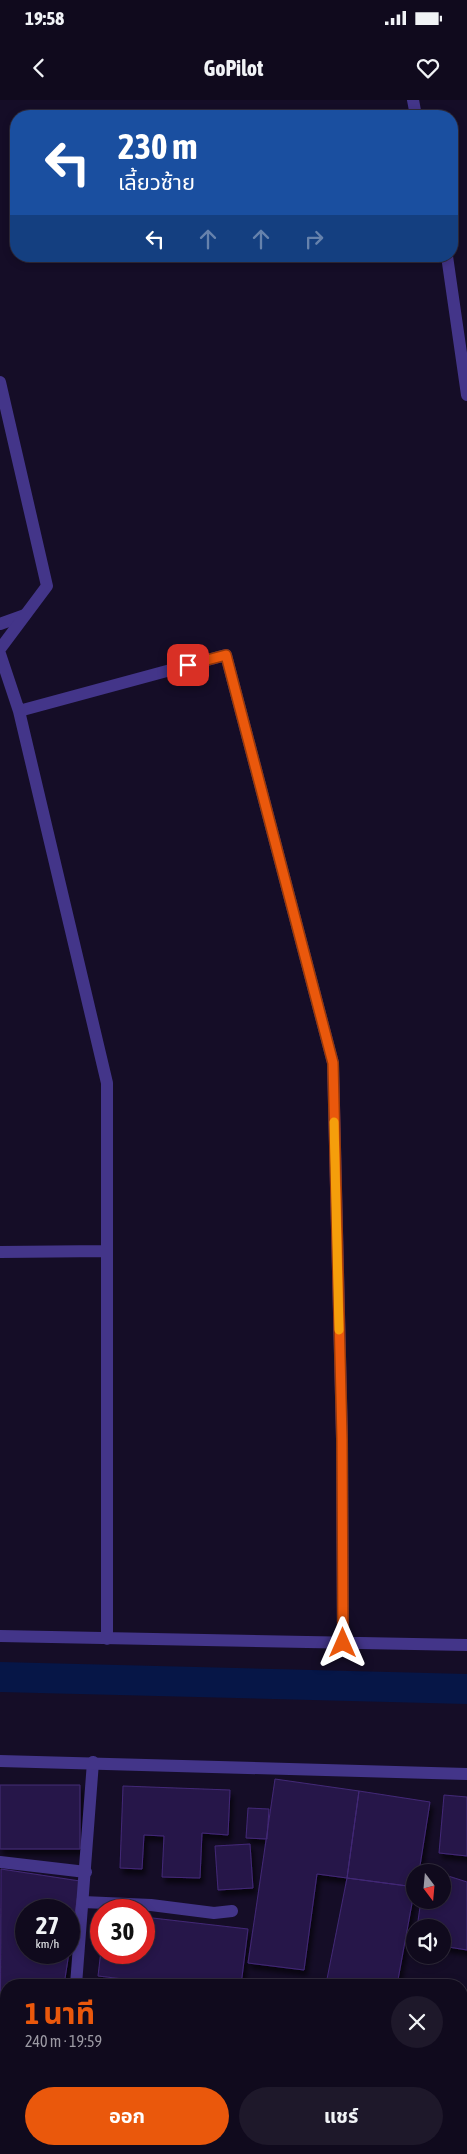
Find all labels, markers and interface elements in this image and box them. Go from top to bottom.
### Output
text: 19:58 [25,7,64,29]
icon: back [25,54,53,82]
icon: heart [414,54,442,82]
text: GoPilot [204,55,263,81]
text: 230 m [118,126,197,166]
icon: left [35,130,100,195]
text: เลี้ยวซ้าย [118,169,195,195]
icon: left [141,225,169,253]
icon: ahead [194,225,222,253]
icon: ahead [247,225,275,253]
icon: right [300,225,328,253]
pin [167,644,209,686]
icon: arrive [174,651,202,679]
position arrow [316,1616,368,1668]
north arrow [406,1864,451,1909]
map controls [406,1864,451,1964]
speed limit sign: 30 [90,1899,155,1964]
text: 27 [36,1911,59,1939]
button: sound [406,1919,451,1964]
text: km/h [36,1937,59,1951]
text: 1 นาที [25,1996,95,2030]
button: close [391,1996,443,2048]
text: 240 m · 19:59 [25,2032,102,2050]
button: ออก [25,2087,229,2145]
button: แชร์ [239,2087,443,2145]

